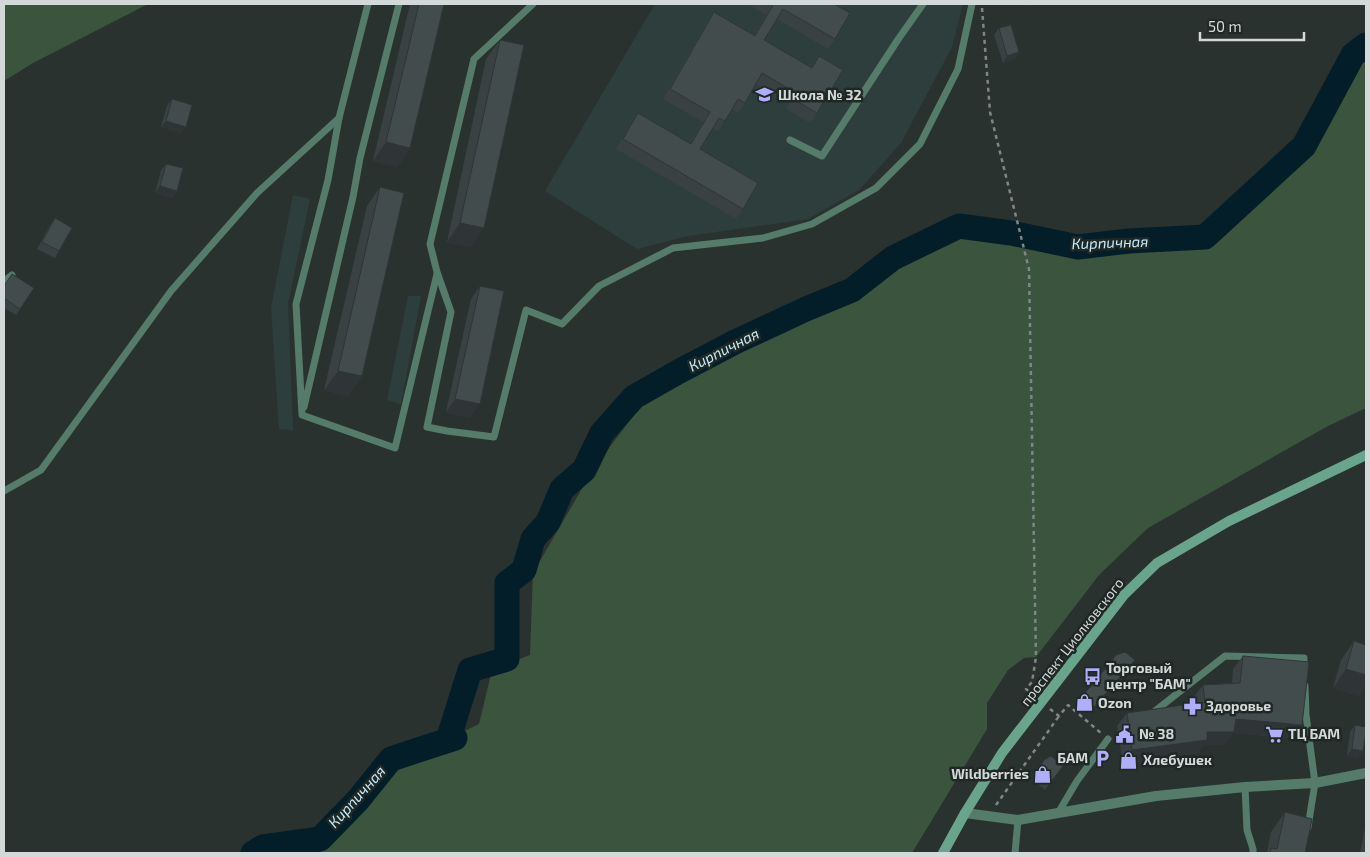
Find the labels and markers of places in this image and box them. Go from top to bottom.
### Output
school or university icon: Школа № 32 [754,85,774,105]
place label: Школа № 32 [778,86,862,103]
place label: Торговый центр "БАМ" [1106,659,1191,692]
bus stop icon: Торговый центр "БАМ" [1082,666,1102,686]
shop icon: Ozon [1074,693,1094,713]
place label: Ozon [1098,694,1132,711]
pharmacy icon: Здоровье [1182,696,1202,716]
place label: Здоровье [1206,697,1271,714]
public building icon: № 38 [1115,724,1135,744]
supermarket icon: ТЦ БАМ [1264,724,1284,744]
place label: № 38 [1139,725,1174,742]
place label: ТЦ БАМ [1288,725,1340,742]
parking icon: БАМ [1092,748,1112,768]
place label: БАМ [1057,749,1088,766]
shop icon: Хлебушек [1119,750,1139,770]
place label: Хлебушек [1143,751,1212,768]
shop icon: Wildberries [1033,764,1053,784]
place label: Wildberries [951,765,1029,782]

